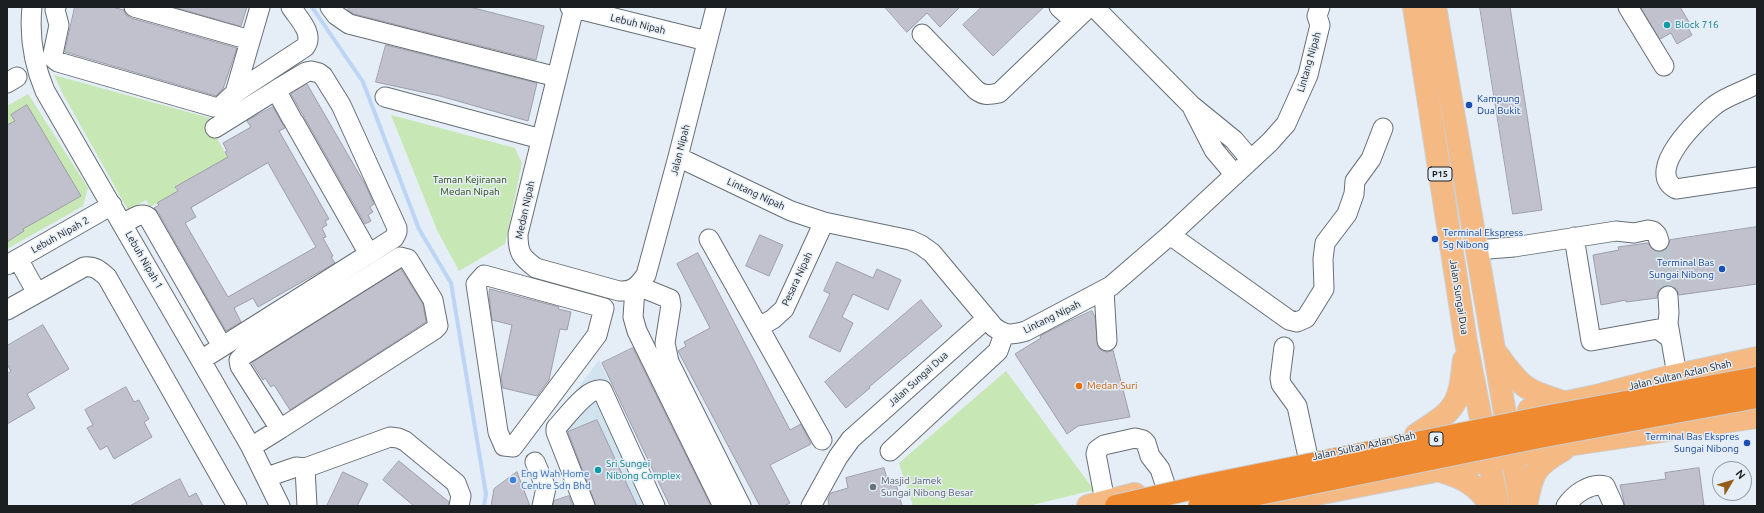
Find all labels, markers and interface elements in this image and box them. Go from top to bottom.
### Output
street label: Lebuh Nipah [609,11,667,37]
place label: Block 716 [1675,19,1719,31]
marker: Block 716 [1662,20,1672,30]
street label: Lintang Nipah [1295,30,1323,94]
place label: Kampung Dua Bukit [1477,93,1521,116]
marker: Kampung Dua Bukit [1464,100,1474,110]
street label: Jalan Nipah [668,123,692,177]
road number: P15 [1428,167,1452,181]
park label: Taman Kejiranan Medan Nipah [433,174,507,198]
street label: Lintang Nipah [725,175,787,213]
street label: Medan Nipah [513,180,537,240]
street label: Lebuh Nipah 2 [29,214,91,256]
place label: Terminal Ekspress Sg Nibong [1443,227,1523,250]
street label: Lebuh Nipah 1 [123,229,165,291]
marker: Terminal Ekspress Sg Nibong [1430,234,1440,244]
street label: Pesara Nipah [779,250,815,308]
place label: Terminal Bas Sungai Nibong [1649,257,1714,280]
street label: Jalan Sungai Dua [1447,259,1471,335]
marker: Terminal Bas Sungai Nibong [1717,264,1727,274]
street label: Lintang Nipah [1021,298,1083,336]
street label: Jalan Sungai Dua [886,349,950,409]
street label: Jalan Sultan Azlan Shah [1627,357,1733,393]
place label: Medan Suri [1087,380,1137,392]
marker: Medan Suri [1074,381,1084,391]
street label: Jalan Sultan Azlan Shah [1311,429,1417,463]
place label: Terminal Bas Ekspres Sungai Nibong [1645,431,1739,454]
road number: 6 [1429,432,1443,446]
marker: Terminal Bas Ekspres Sungai Nibong [1742,438,1752,448]
place label: Sri Sungei Nibong Complex [606,458,681,482]
north arrow [1712,461,1752,501]
marker: Sri Sungei Nibong Complex [593,465,603,475]
text: N [1733,467,1748,481]
place label: Eng Wah Home Centre Sdn Bhd [521,468,591,492]
marker: Eng Wah Home Centre Sdn Bhd [508,475,518,485]
place label: Masjid Jamek Sungai Nibong Besar [881,475,973,498]
marker: Masjid Jamek Sungai Nibong Besar [868,482,878,492]

